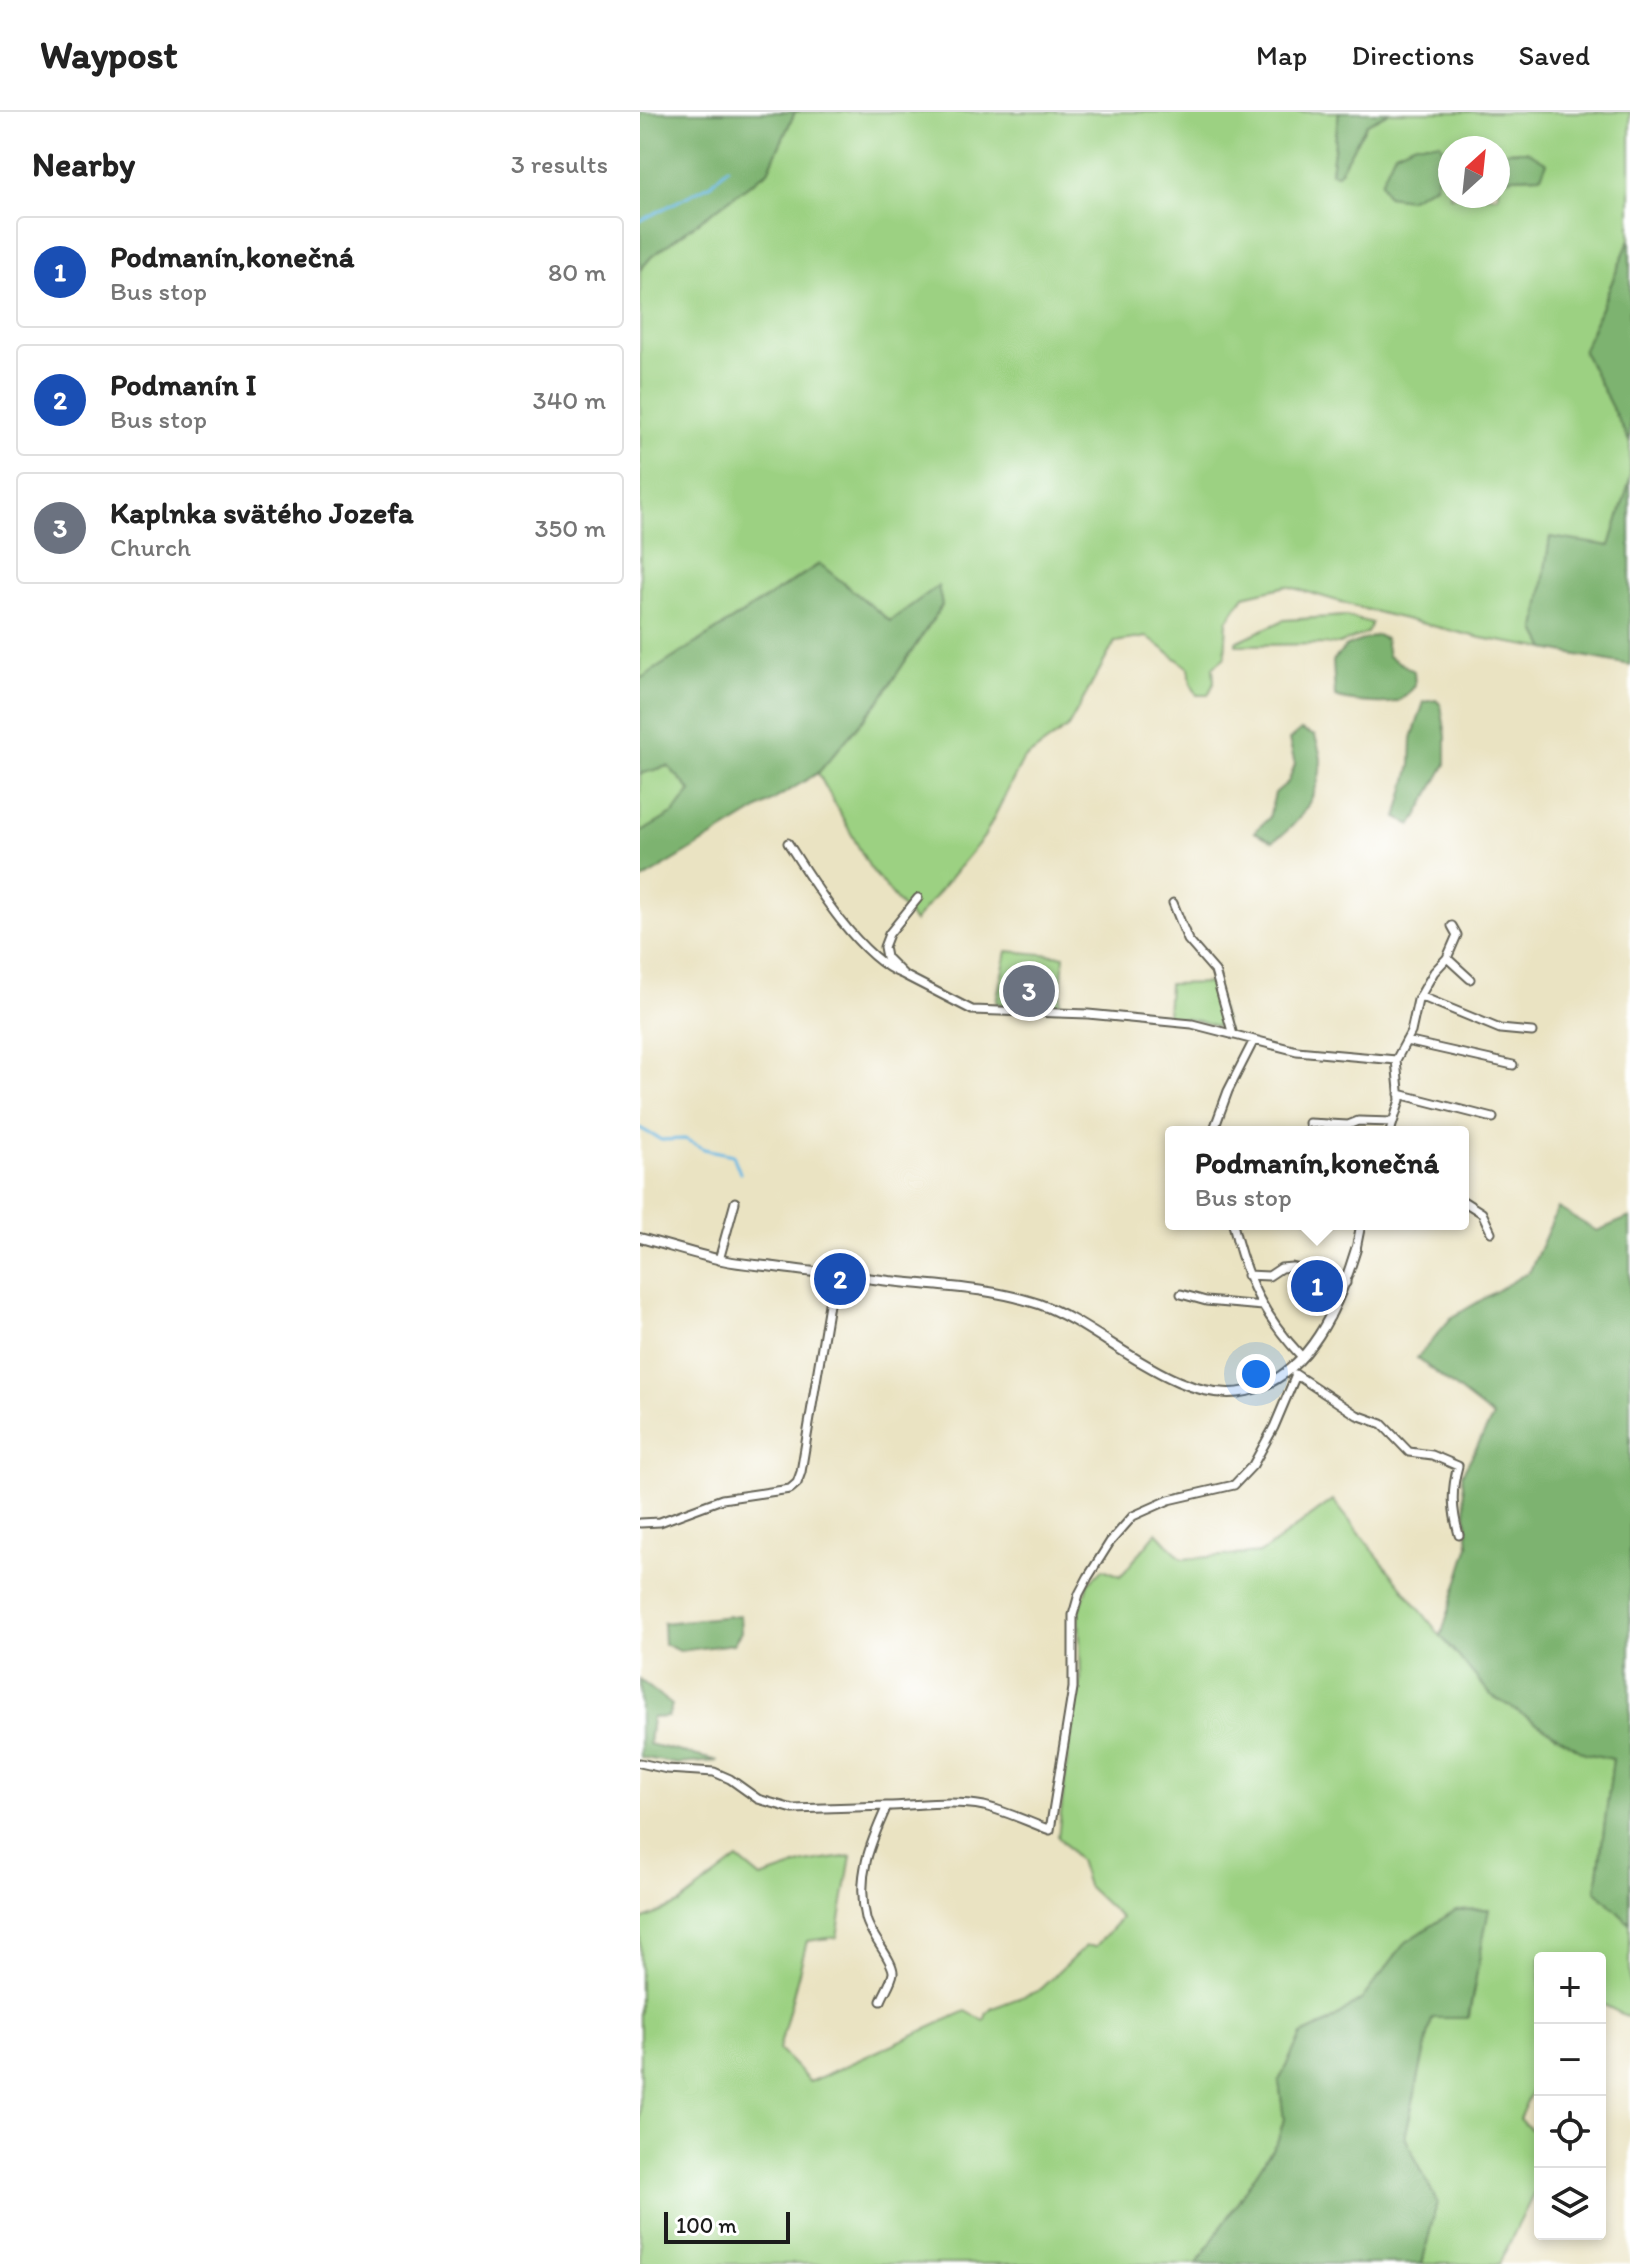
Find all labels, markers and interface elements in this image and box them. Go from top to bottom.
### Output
text: Waypost [40,32,178,78]
text: Map [1256,38,1307,72]
text: Directions [1351,38,1475,72]
text: Saved [1519,38,1590,72]
north arrow [1438,136,1510,208]
text: Nearby [32,144,135,185]
text: 3 results [511,148,608,180]
text: Podmanín,konečná [110,238,354,275]
text: 1 [54,256,66,288]
text: 80 m [548,256,606,288]
text: Bus stop [110,275,207,307]
text: Podmanín I [110,366,257,403]
text: 2 [53,384,67,416]
text: 340 m [532,384,606,416]
text: Bus stop [110,403,207,435]
text: Kaplnka svätého Jozefa [110,494,414,531]
text: 3 [53,512,67,544]
text: 350 m [534,512,606,544]
text: Church [110,531,191,563]
pin: 3 [1003,961,1055,1021]
popup [1165,1126,1469,1230]
text: Podmanín,konečná [1195,1144,1439,1181]
text: Bus stop [1195,1181,1292,1213]
pin: 2 [814,1249,866,1309]
pin: 1 [1291,1256,1343,1316]
your location [1236,1354,1276,1394]
map controls [1534,1952,1606,2240]
button: + [1534,1952,1606,2024]
button: − [1534,2024,1606,2096]
button: locate [1534,2096,1606,2168]
button: layers [1534,2168,1606,2240]
scale bar [664,2208,790,2244]
text: 100 m [676,2212,737,2239]

